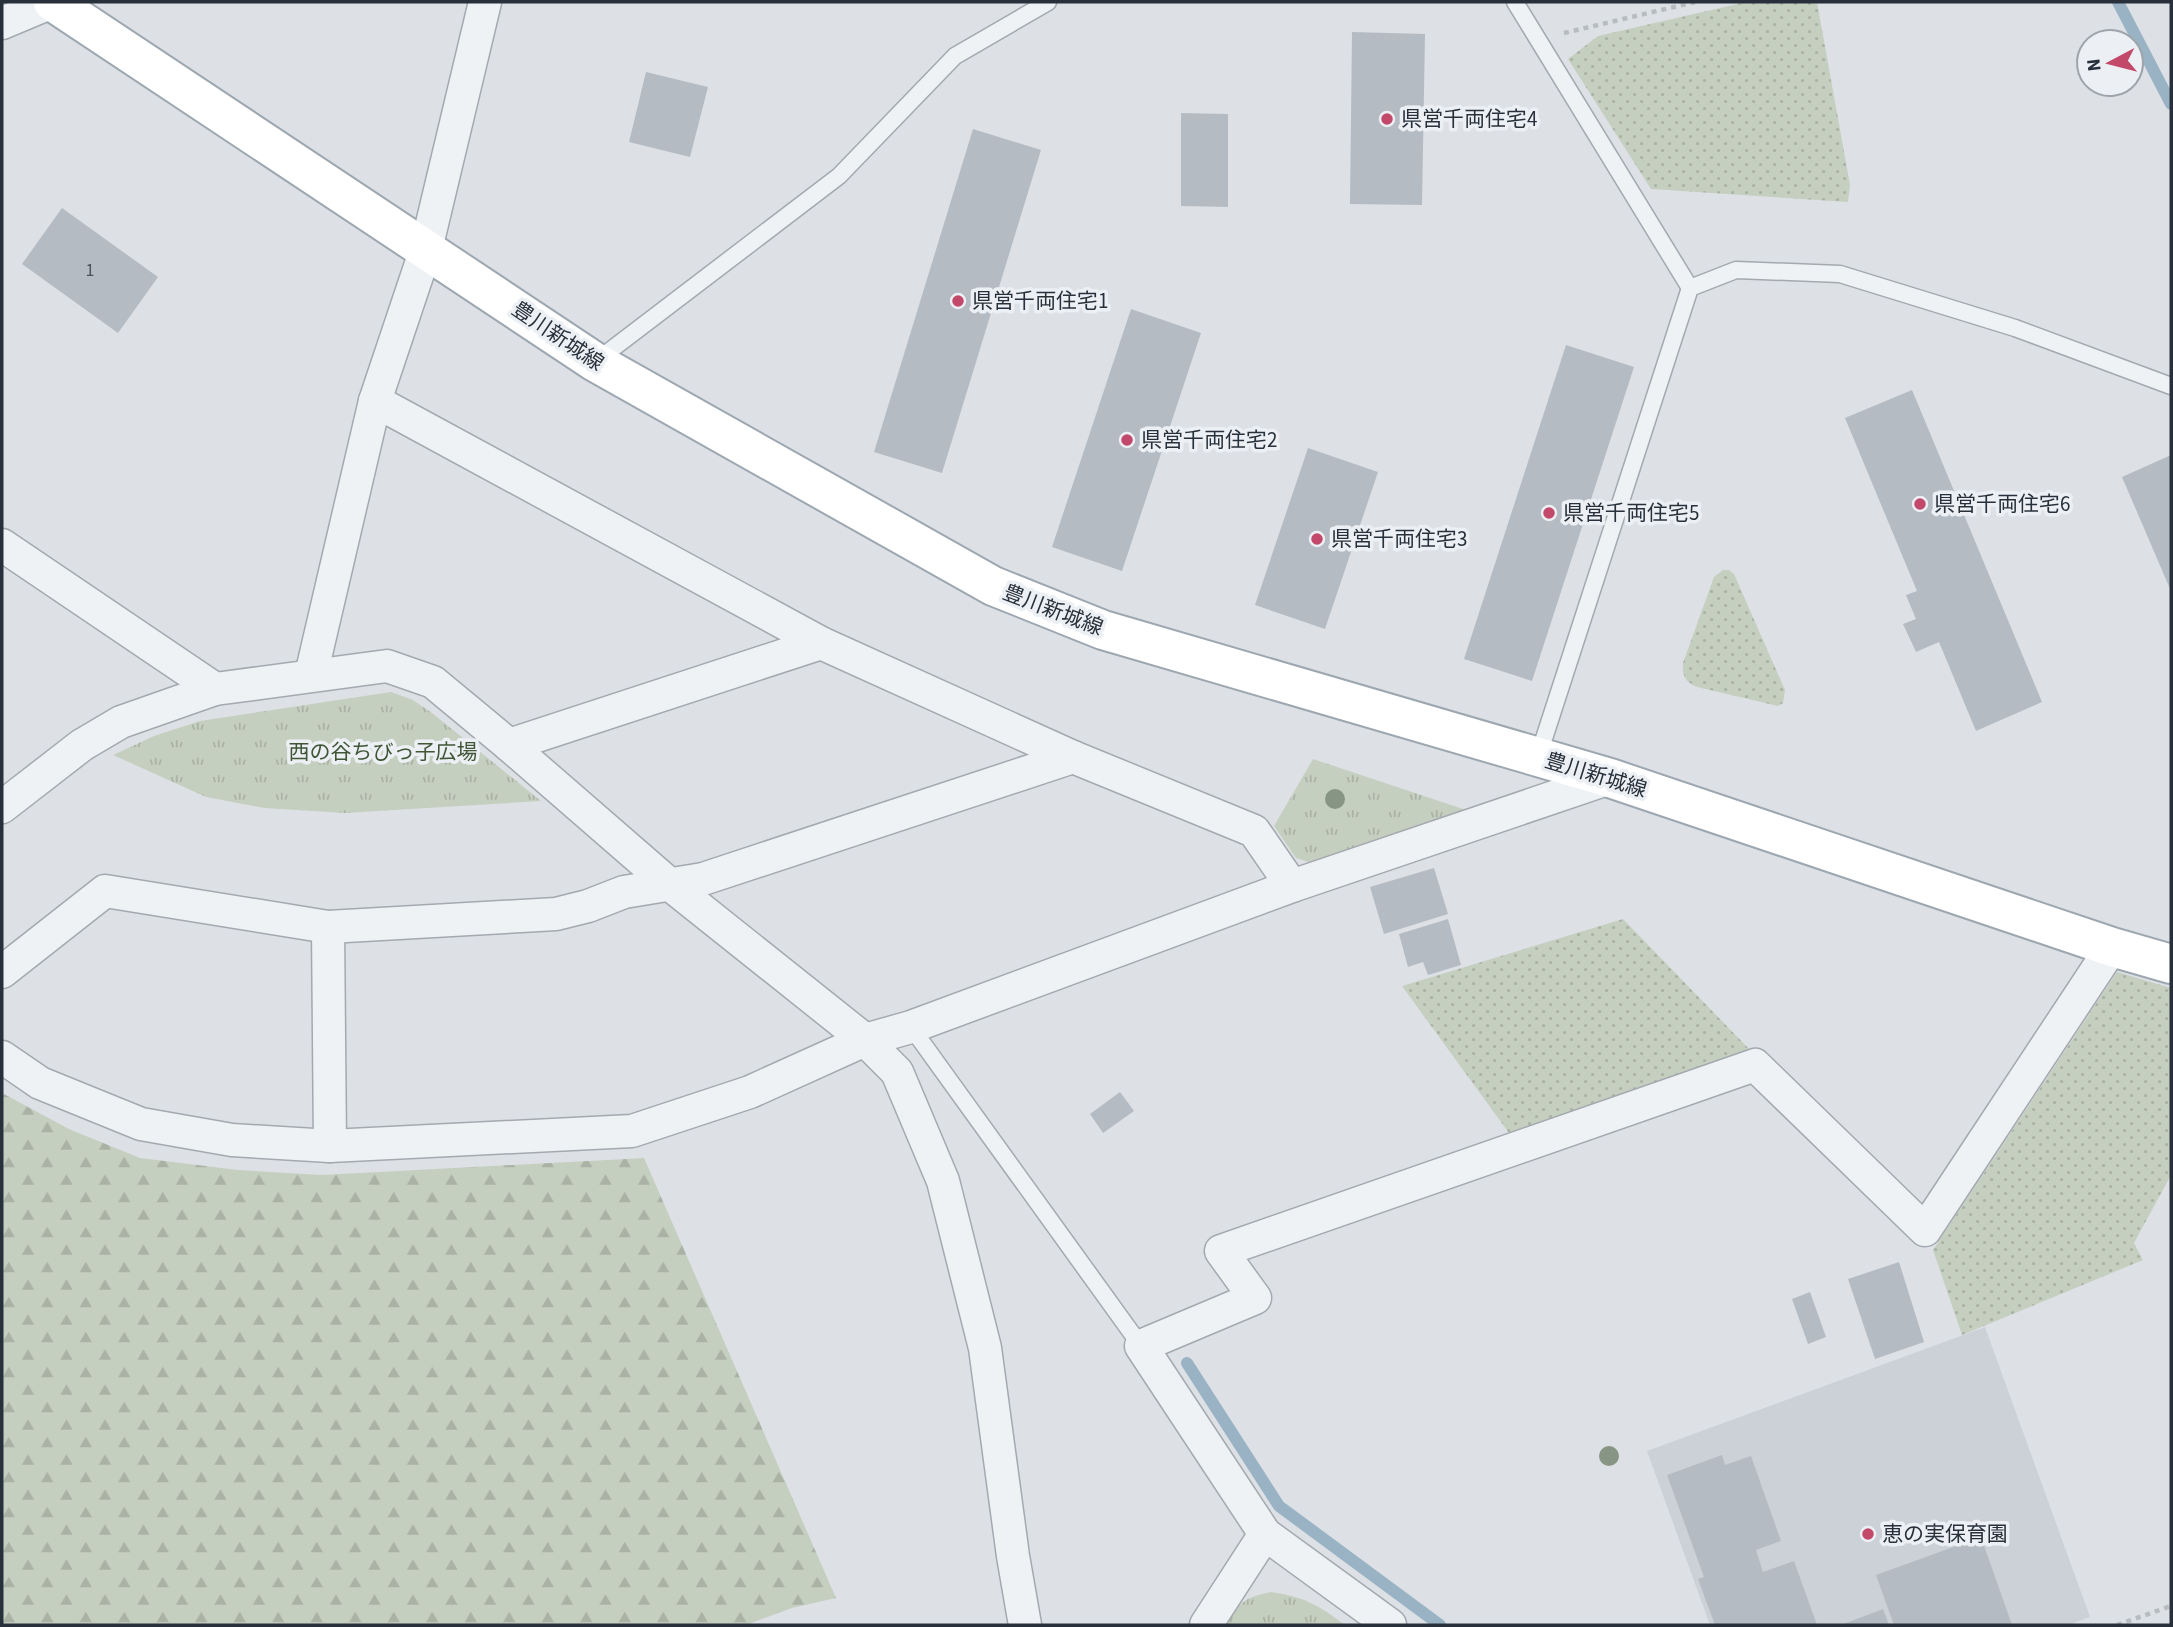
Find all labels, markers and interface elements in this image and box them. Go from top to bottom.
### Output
north arrow [2075,28,2145,98]
text: N [2080,57,2109,73]
place label: 県営千両住宅4 [1401,104,1537,134]
marker: 県営千両住宅4 [1379,111,1395,127]
house number: 1 [86,258,94,283]
place label: 県営千両住宅1 [972,286,1108,316]
marker: 県営千両住宅1 [950,293,966,309]
street label: 豊川新城線 [506,294,610,378]
place label: 県営千両住宅2 [1141,425,1277,455]
marker: 県営千両住宅2 [1119,432,1135,448]
place label: 県営千両住宅6 [1934,489,2070,519]
marker: 県営千両住宅6 [1912,496,1928,512]
place label: 県営千両住宅5 [1563,498,1699,528]
marker: 県営千両住宅5 [1541,505,1557,521]
place label: 県営千両住宅3 [1331,524,1467,554]
marker: 県営千両住宅3 [1309,531,1325,547]
street label: 豊川新城線 [999,577,1107,643]
park label: 西の谷ちびっ子広場 [289,737,478,767]
street label: 豊川新城線 [1541,745,1651,805]
place label: 恵の実保育園 [1882,1519,2008,1549]
marker: 恵の実保育園 [1860,1526,1876,1542]

